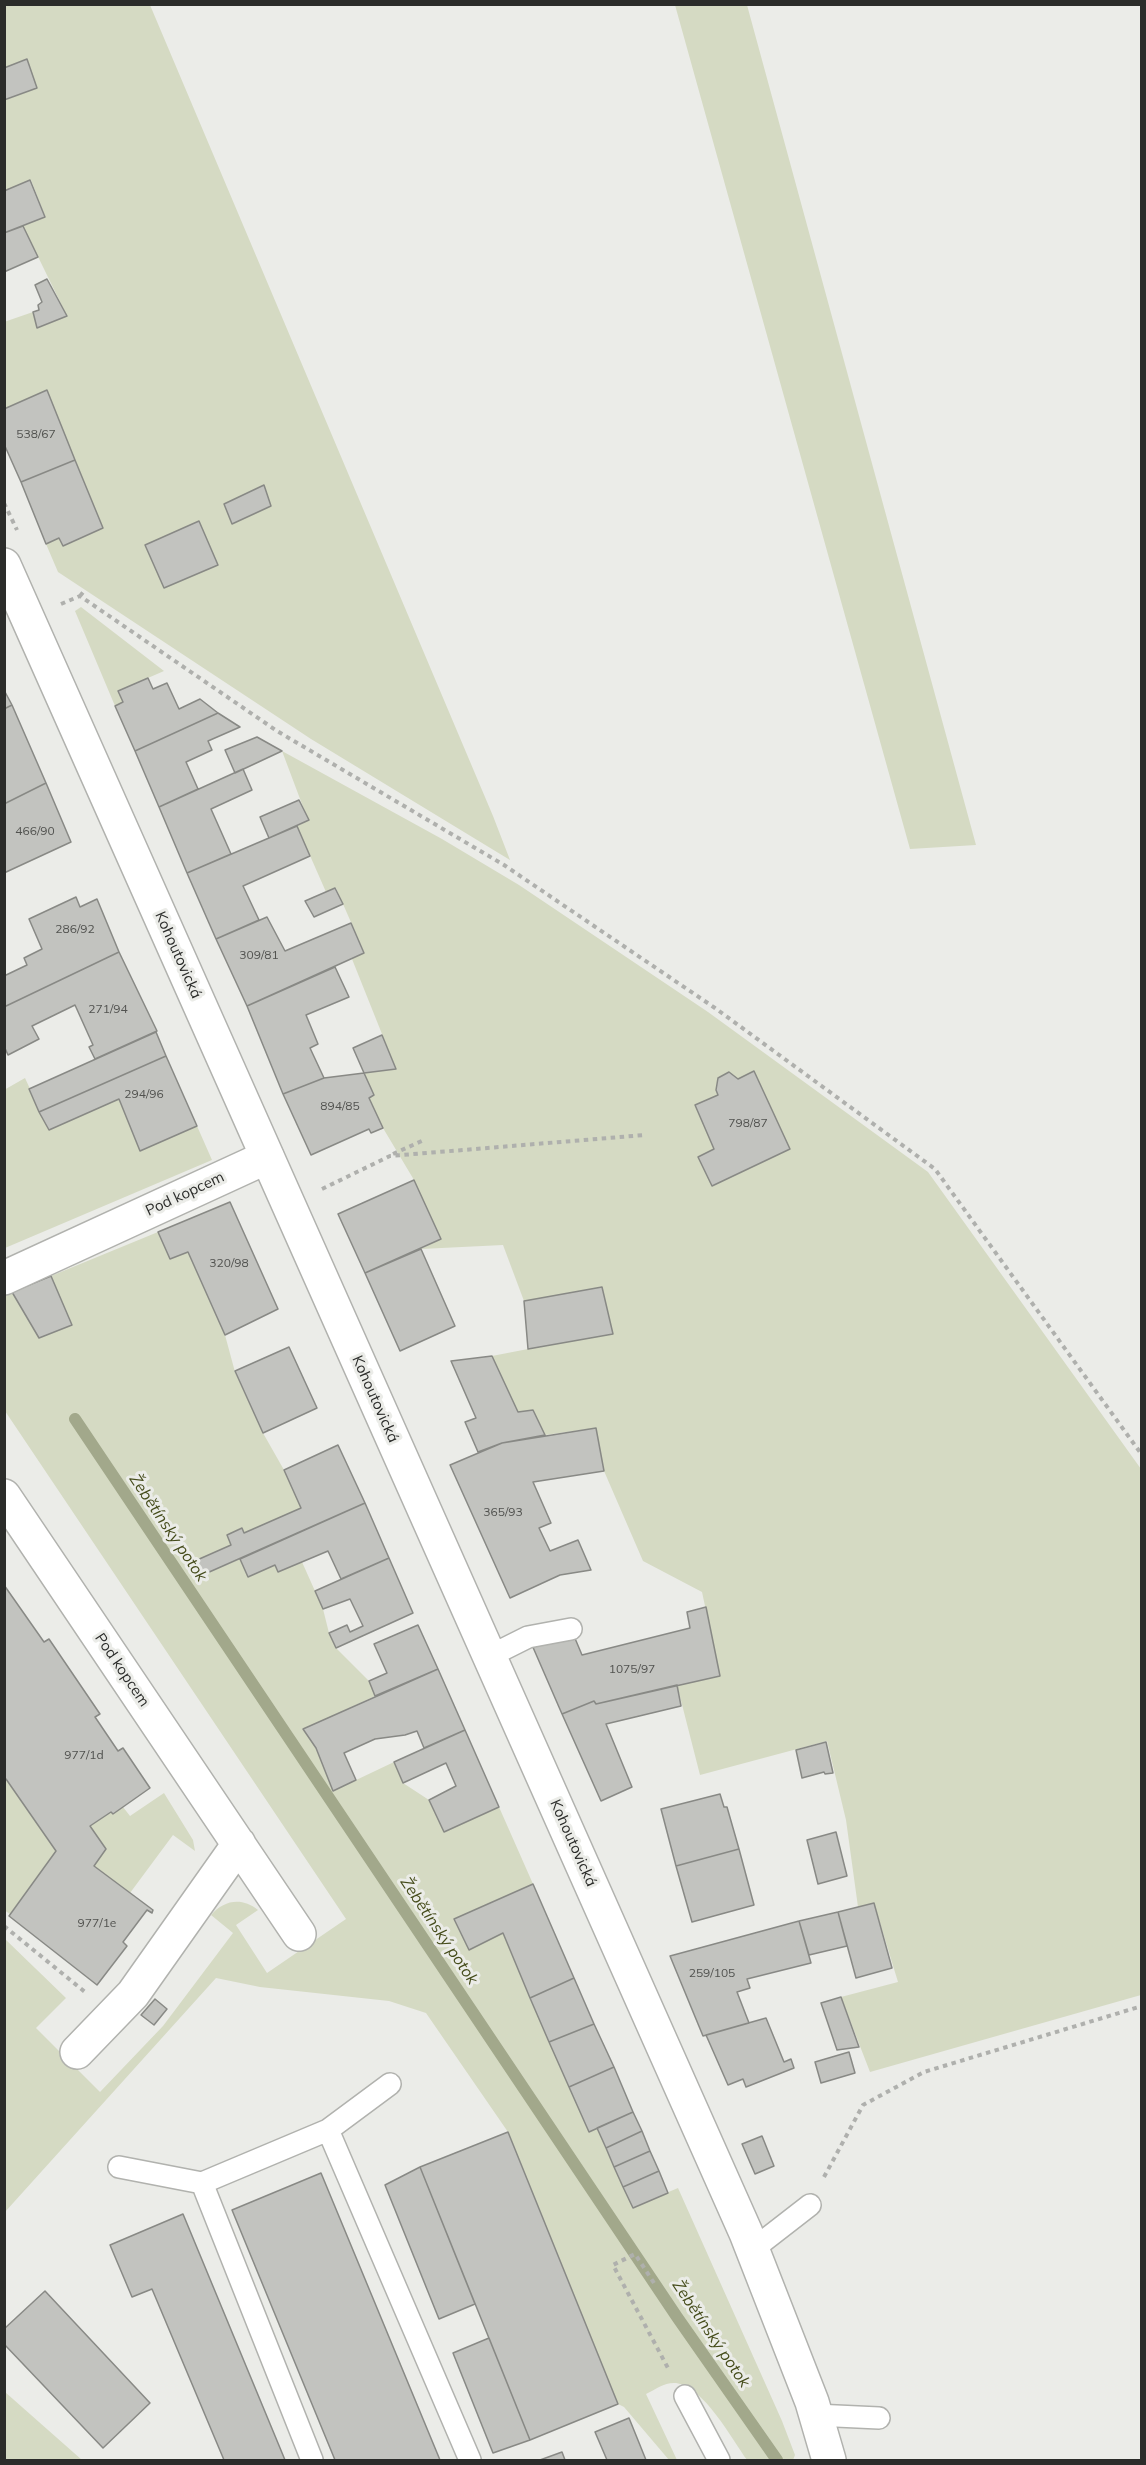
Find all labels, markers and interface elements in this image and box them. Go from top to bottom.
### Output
house number: 538/67 [16,427,56,441]
house number: 466/90 [15,824,55,838]
street label: Kohoutovická [151,909,205,1001]
house number: 286/92 [55,922,95,936]
house number: 309/81 [239,948,279,962]
house number: 271/94 [88,1002,128,1016]
house number: 294/96 [124,1087,164,1101]
house number: 894/85 [320,1099,360,1113]
house number: 798/87 [728,1116,768,1130]
street label: Pod kopcem [143,1168,227,1220]
house number: 320/98 [209,1256,249,1270]
street label: Kohoutovická [348,1353,402,1445]
water label: Žebětínský potok [125,1471,211,1585]
house number: 365/93 [483,1505,523,1519]
street label: Pod kopcem [91,1630,153,1710]
house number: 1075/97 [609,1662,655,1676]
house number: 977/1d [64,1748,104,1762]
street label: Kohoutovická [546,1797,600,1889]
water label: Žebětínský potok [396,1874,482,1988]
house number: 977/1e [78,1916,116,1930]
house number: 259/105 [689,1966,735,1980]
water label: Žebětínský potok [668,2277,754,2391]

